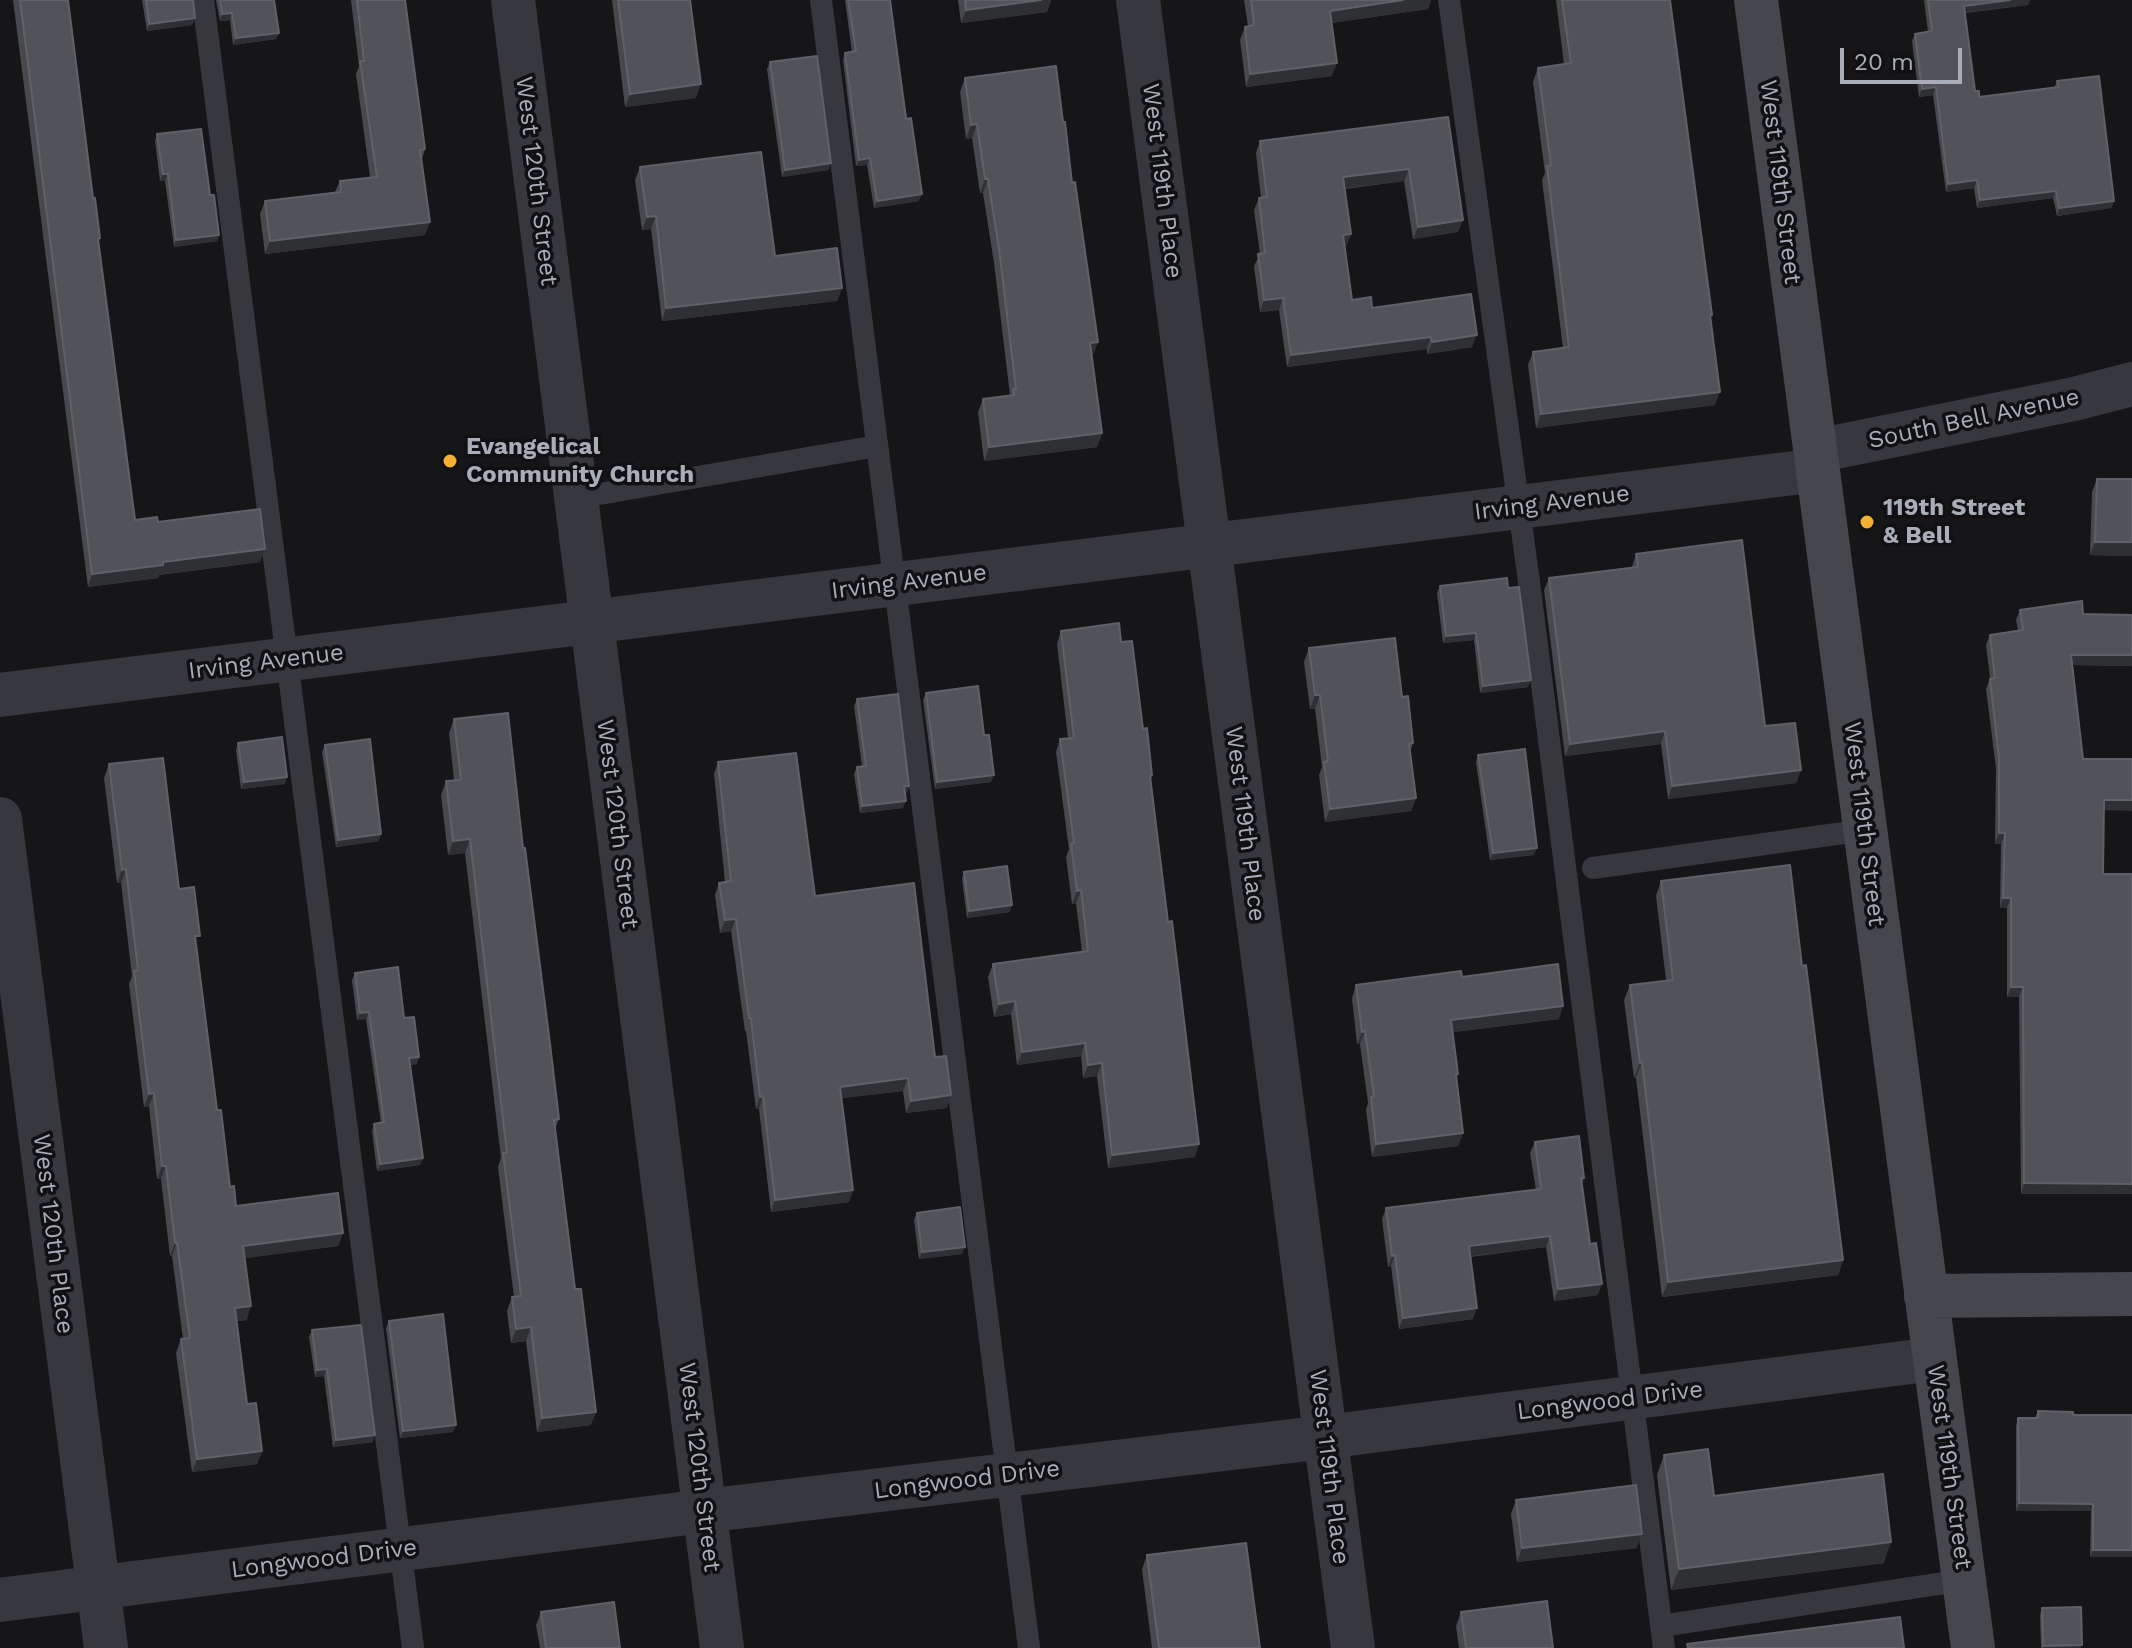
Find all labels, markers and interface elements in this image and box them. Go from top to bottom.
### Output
scale bar [1844,32,1966,82]
text: 20 m [1854,48,1914,76]
street label: West 120th Street [509,75,563,287]
street label: West 119th Street [1753,78,1807,286]
street label: West 119th Place [1136,82,1188,280]
street label: South Bell Avenue [1866,383,2082,455]
place label: Evangelical Community Church [466,433,694,489]
marker: Evangelical Community Church [441,452,459,470]
street label: Irving Avenue [1473,479,1631,527]
place label: 119th Street & Bell [1883,494,2025,550]
marker: 119th Street & Bell [1858,513,1876,531]
street label: Irving Avenue [830,558,988,606]
street label: Irving Avenue [187,638,345,686]
street label: West 120th Street [590,718,644,930]
street label: West 119th Street [1837,720,1891,928]
street label: West 119th Place [1219,725,1271,923]
street label: West 120th Place [26,1132,80,1336]
street label: West 120th Street [672,1361,726,1573]
street label: West 119th Street [1920,1363,1978,1571]
street label: West 119th Place [1303,1368,1355,1566]
street label: Longwood Drive [1515,1375,1705,1427]
street label: Longwood Drive [872,1454,1062,1506]
street label: Longwood Drive [229,1533,419,1585]

